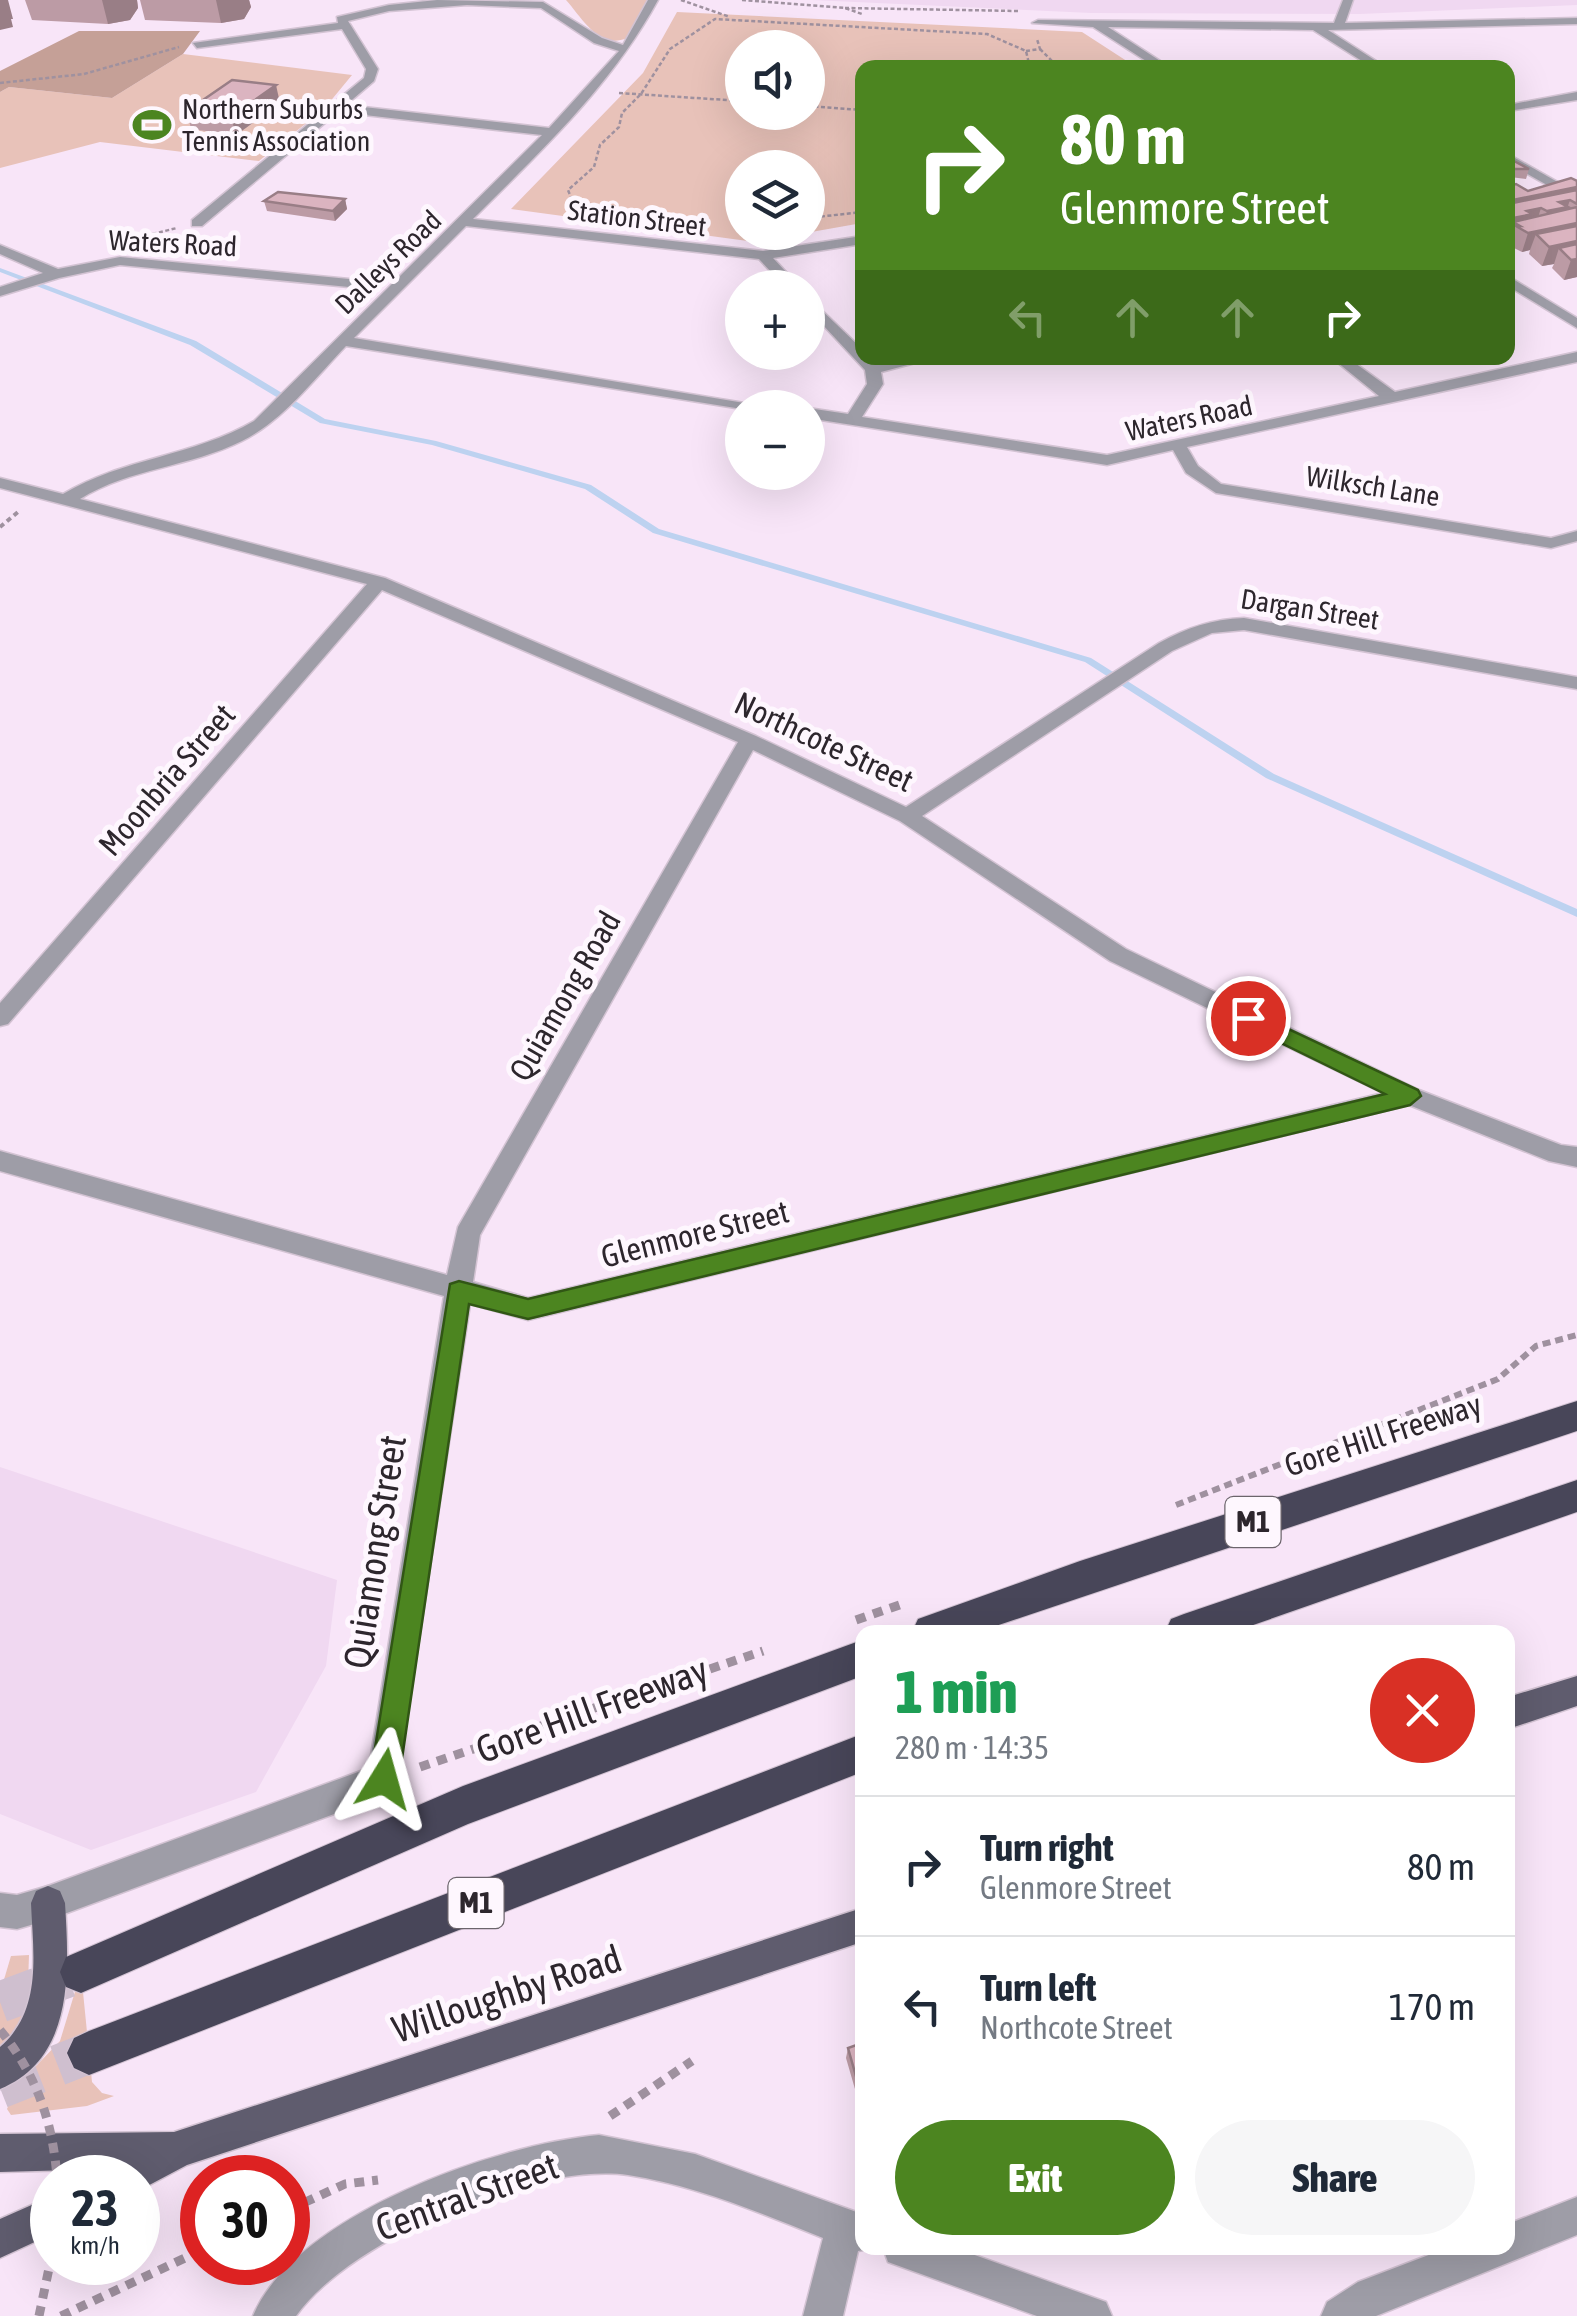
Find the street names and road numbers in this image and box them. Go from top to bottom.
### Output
street label: Station Street [566,194,708,242]
street label: Dalleys Road [329,204,447,320]
street label: Waters Road [108,224,238,262]
street label: Waters Road [1123,389,1255,447]
street label: Wilksch Lane [1304,460,1442,512]
street label: Dargan Street [1239,582,1381,636]
street label: Northcote Street [729,684,919,799]
street label: Moonbria Street [91,696,242,863]
street label: Quiamong Road [501,905,628,1087]
street label: Glenmore Street [597,1192,792,1275]
street label: Gore Hill Freeway [1280,1385,1486,1484]
street label: Quiamong Street [335,1432,414,1672]
road number: M1 [1226,1497,1280,1547]
street label: Gore Hill Freeway [470,1648,713,1771]
road number: M1 [448,1878,504,1928]
street label: Willoughby Road [387,1936,627,2051]
street label: Central Street [370,2144,564,2249]

